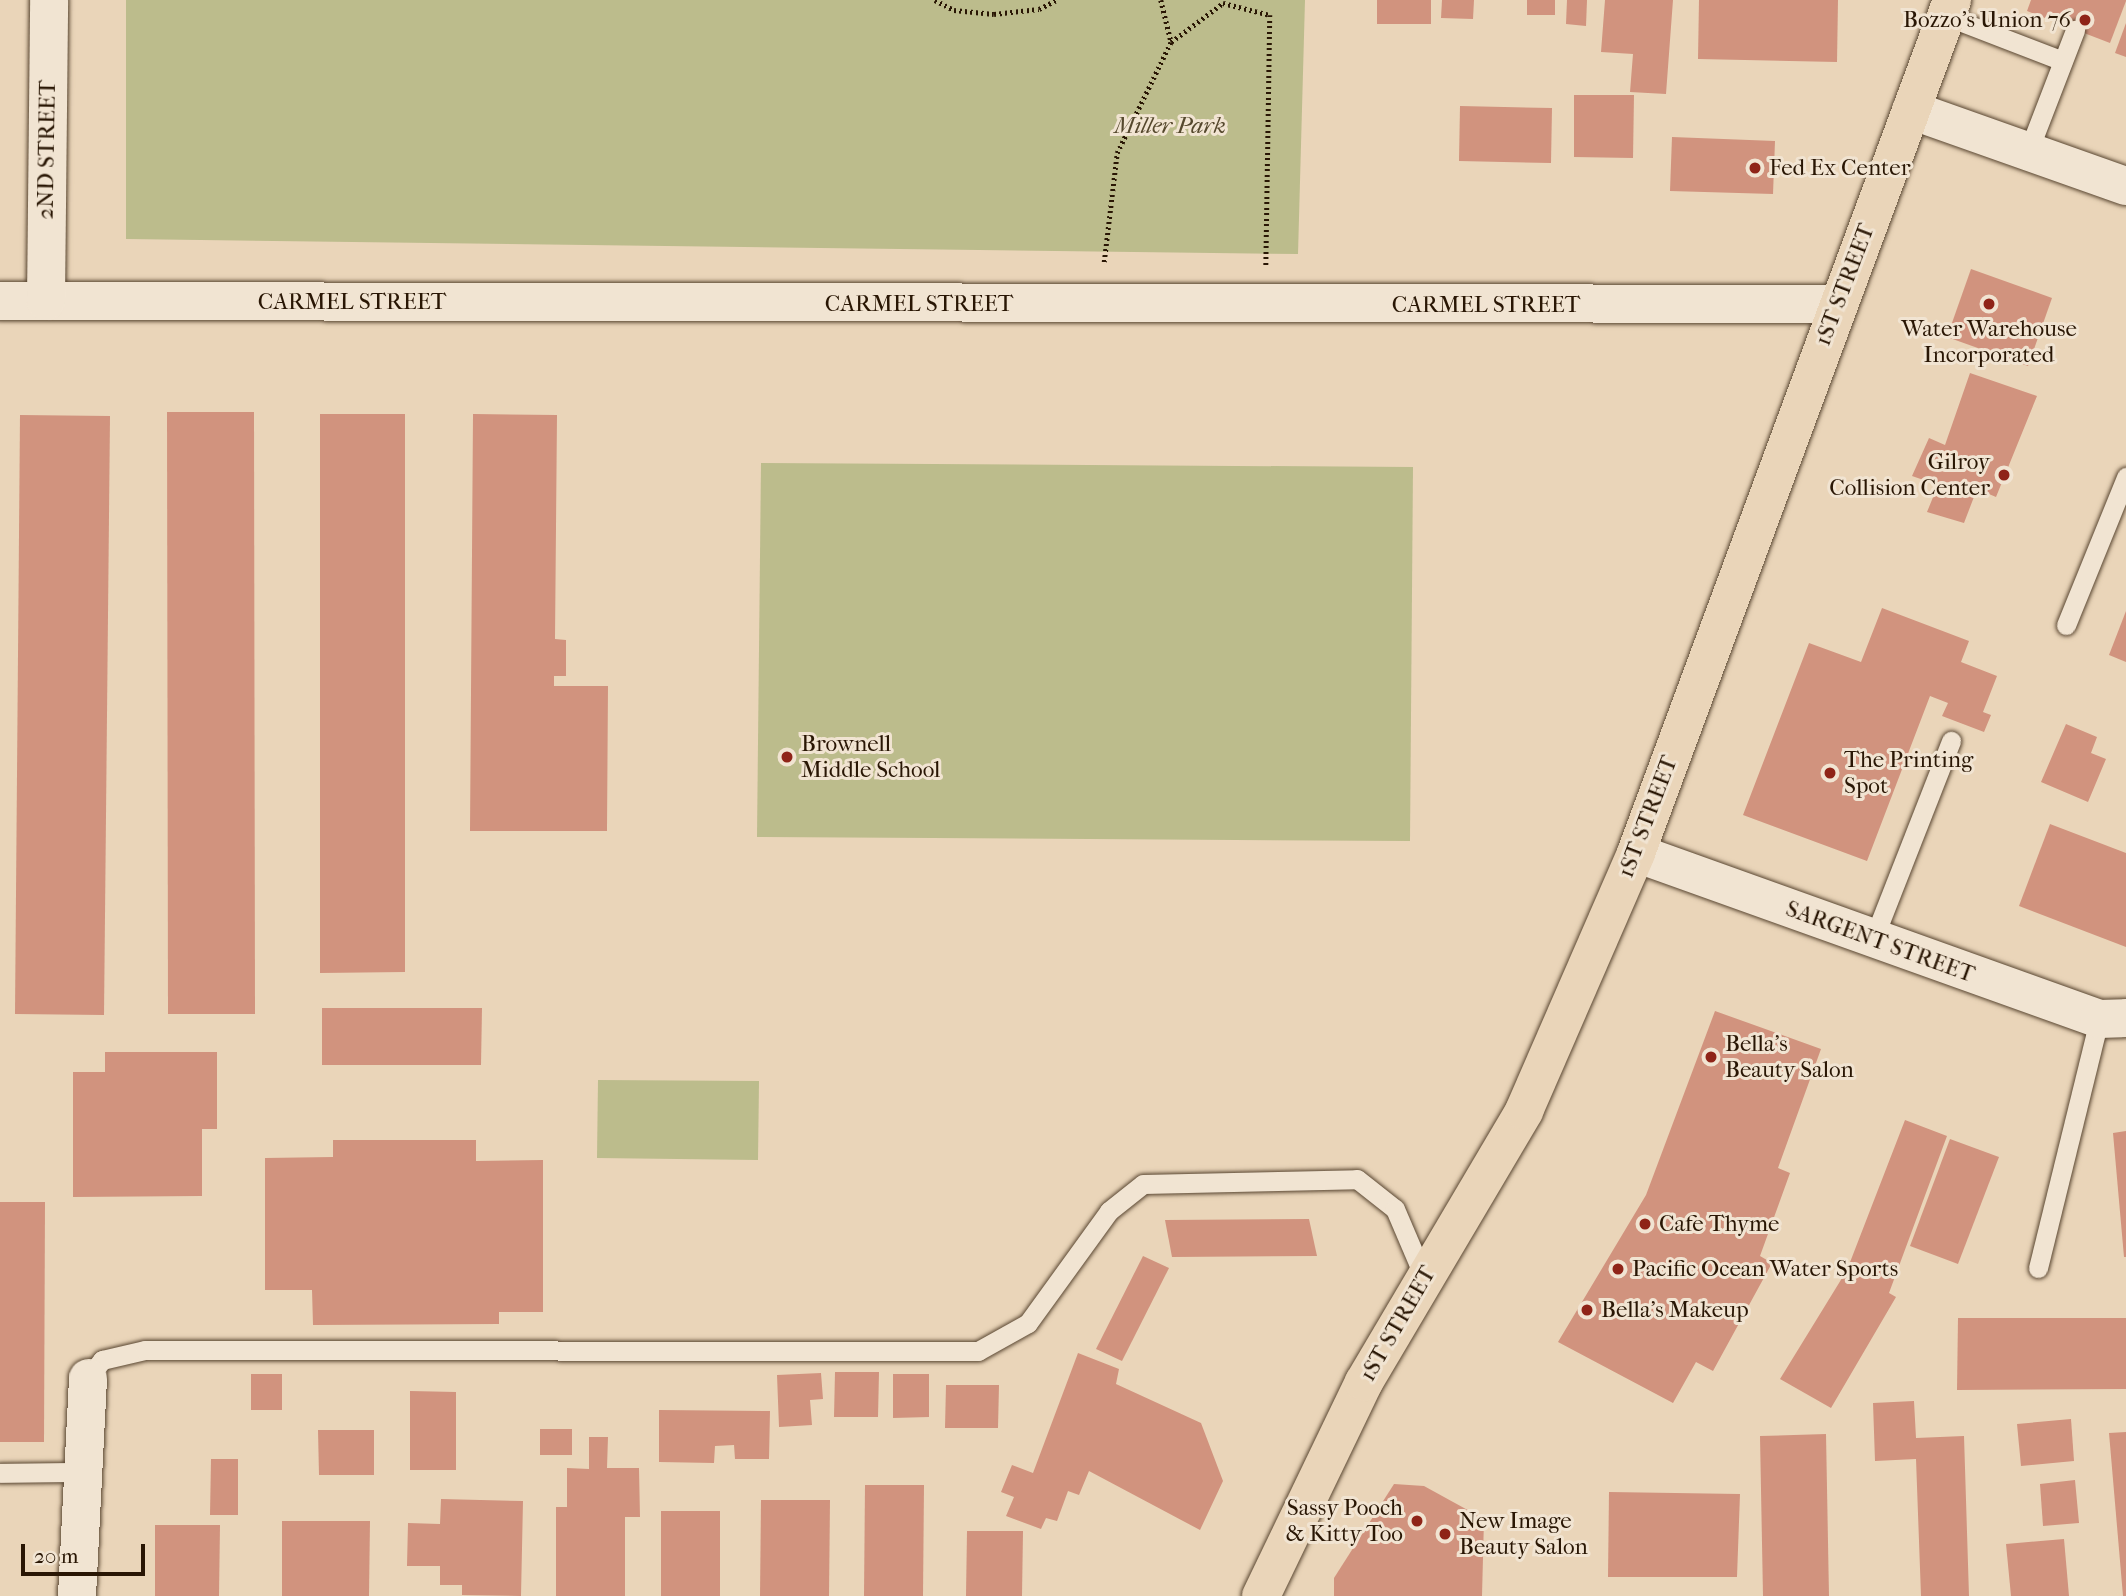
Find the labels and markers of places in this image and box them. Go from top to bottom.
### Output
place label: Bozzo’s Union 76 [1903,6,2071,34]
marker: Bozzo’s Union 76 [2077,12,2093,28]
place label: Fed Ex Center [1769,154,1910,182]
marker: Fed Ex Center [1747,160,1763,176]
marker: Water Warehouse Incorporated [1981,296,1997,312]
place label: Water Warehouse Incorporated [1901,315,2077,369]
place label: Gilroy Collision Center [1829,448,1990,502]
marker: Gilroy Collision Center [1996,467,2012,483]
place label: Brownell Middle School [801,730,940,784]
place label: The Printing Spot [1844,746,1973,800]
marker: Brownell Middle School [779,749,795,765]
marker: The Printing Spot [1822,765,1838,781]
place label: Bella's Beauty Salon [1725,1030,1854,1084]
marker: Bella's Beauty Salon [1703,1049,1719,1065]
place label: Cafe Thyme [1659,1210,1779,1238]
marker: Cafe Thyme [1637,1216,1653,1232]
place label: Pacific Ocean Water Sports [1632,1255,1898,1283]
marker: Pacific Ocean Water Sports [1610,1261,1626,1277]
place label: Bella's Makeup [1601,1296,1749,1324]
marker: Bella's Makeup [1579,1302,1595,1318]
place label: Sassy Pooch & Kitty Too [1286,1494,1403,1548]
place label: New Image Beauty Salon [1459,1507,1588,1561]
marker: Sassy Pooch & Kitty Too [1409,1513,1425,1529]
marker: New Image Beauty Salon [1437,1526,1453,1542]

